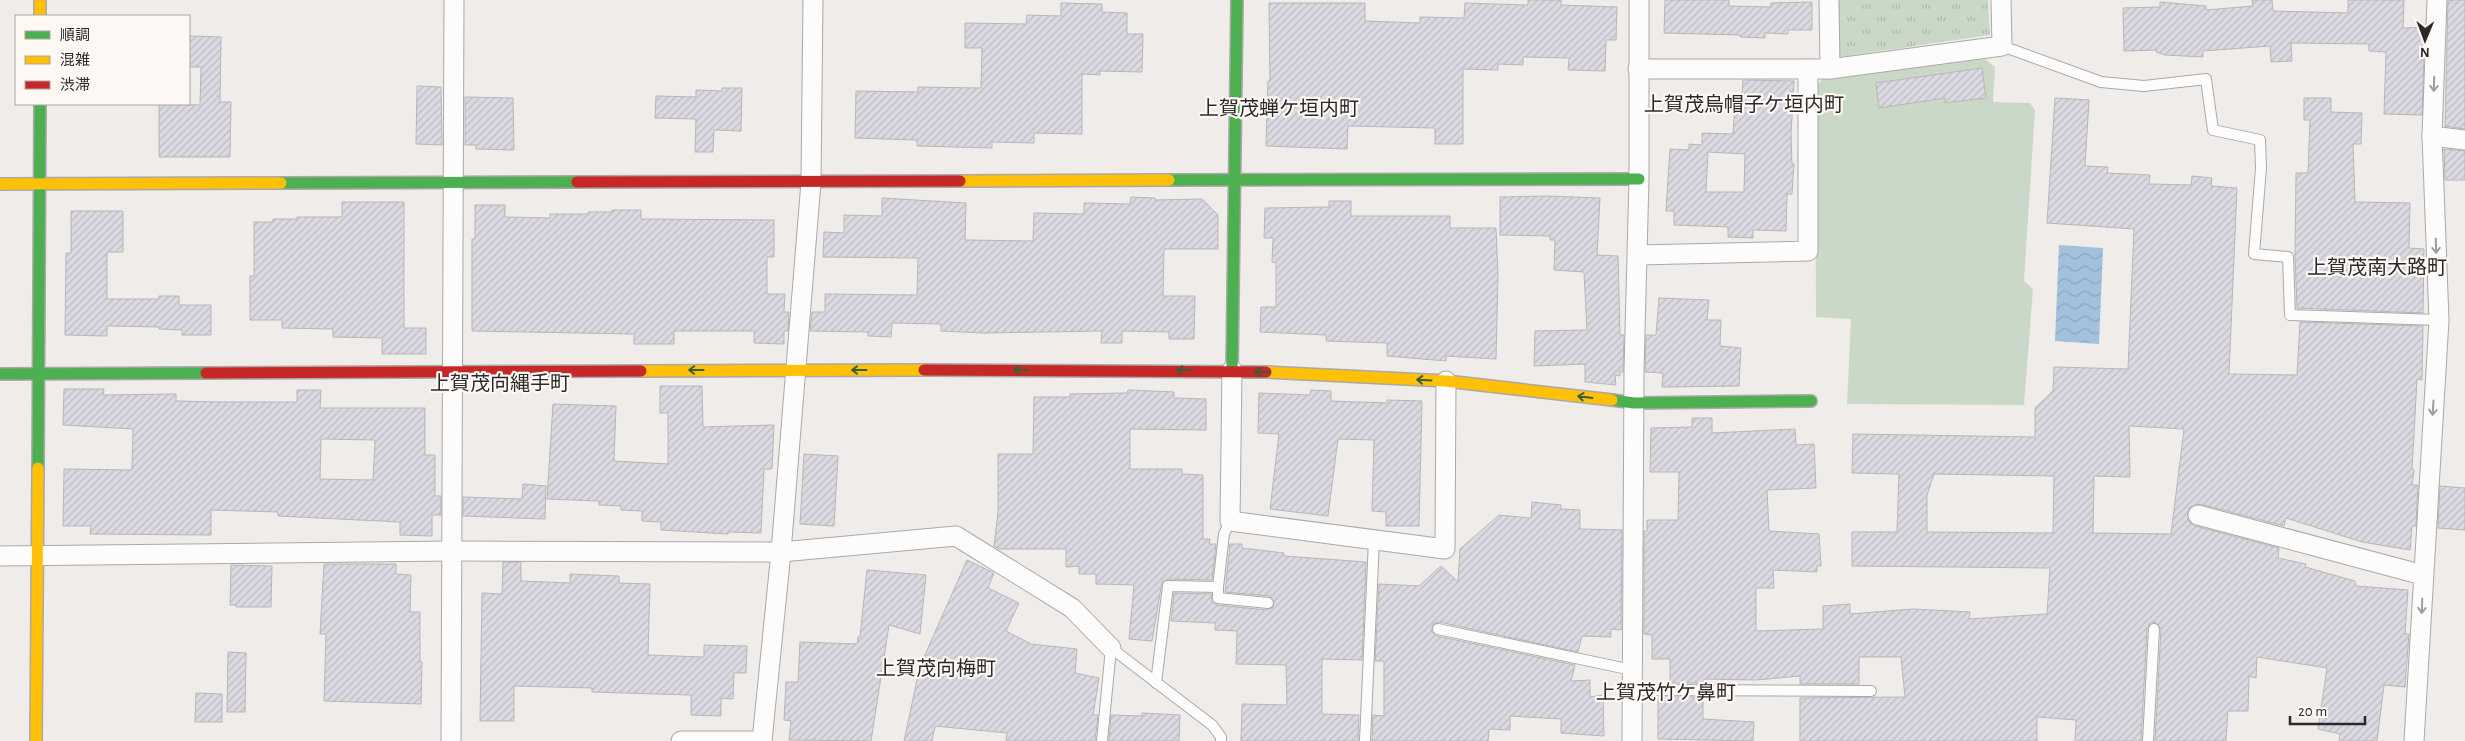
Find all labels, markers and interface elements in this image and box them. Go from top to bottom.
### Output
legend [15,15,190,105]
north arrow [2400,15,2450,65]
text: 順調 [60,28,90,43]
text: N [2420,45,2430,59]
text: 混雑 [60,52,90,68]
one-way arrow [2429,75,2438,91]
text: 渋滞 [60,77,90,93]
district label: 上賀茂烏帽子ケ垣内町 [1644,94,1844,115]
district label: 上賀茂蝉ケ垣内町 [1199,98,1359,119]
one-way arrow [2431,238,2441,254]
district label: 上賀茂南大路町 [2307,257,2447,278]
one-way arrow [688,365,704,375]
one-way arrow [851,365,867,375]
one-way arrow [1013,365,1030,375]
one-way arrow [1176,365,1192,375]
one-way arrow [1254,367,1270,376]
district label: 上賀茂向縄手町 [430,372,570,394]
one-way arrow [1416,375,1432,385]
one-way arrow [1578,392,1594,402]
one-way arrow [2429,400,2438,416]
one-way arrow [2417,597,2426,613]
district label: 上賀茂向梅町 [876,658,996,679]
district label: 上賀茂竹ケ鼻町 [1596,682,1736,703]
scale bar [2290,694,2365,726]
text: 20 m [2298,704,2327,719]

